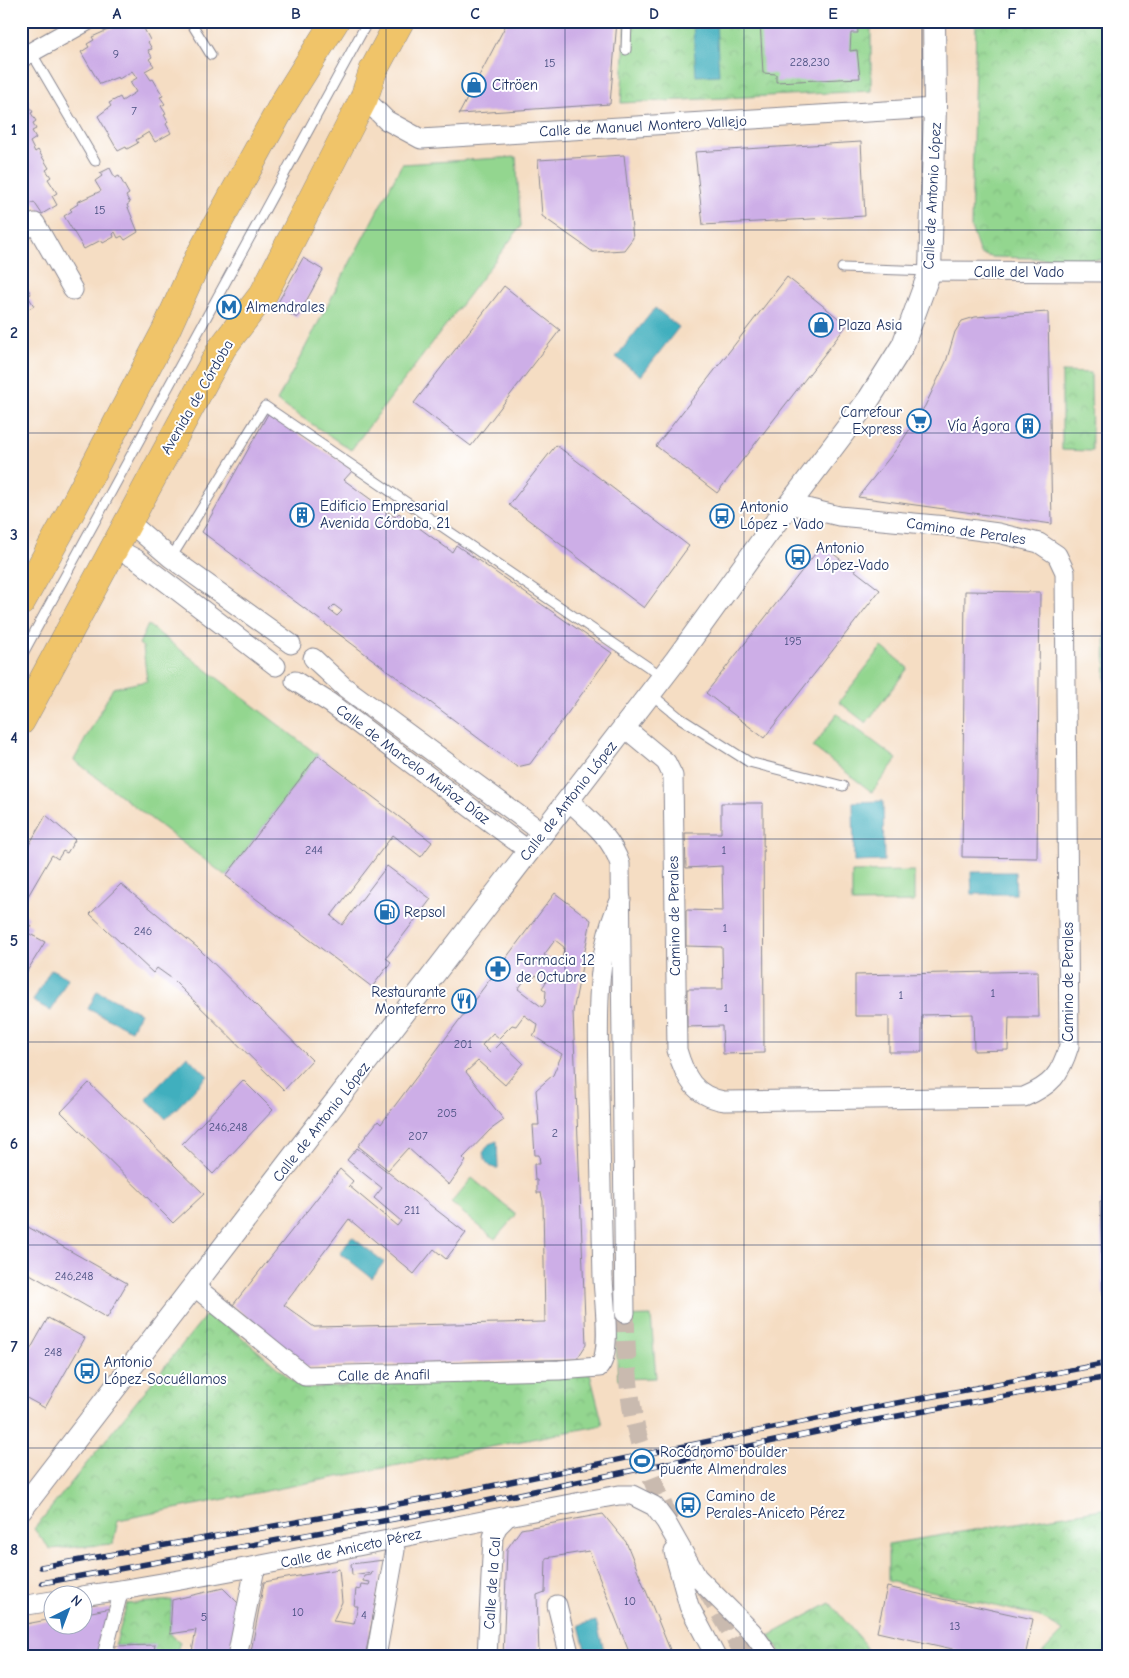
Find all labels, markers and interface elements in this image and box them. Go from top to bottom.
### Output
text: A [113,5,122,23]
text: B [291,5,301,23]
text: C [470,5,480,23]
text: D [649,5,659,23]
text: E [828,5,838,23]
text: F [1007,5,1017,23]
house number: 9 [113,47,119,61]
house number: 228,230 [790,55,830,69]
house number: 15 [544,56,556,70]
shop icon: Citröen [461,72,487,98]
place label: Citröen [492,76,538,94]
house number: 7 [131,104,137,118]
street label: Calle de Manuel Montero Vallejo [539,112,747,140]
text: 1 [11,121,17,139]
street label: Calle de Antonio López [919,122,945,270]
house number: 15 [94,203,106,217]
street label: Calle del Vado [974,263,1064,281]
metro station icon: Almendrales [216,294,242,320]
place label: Almendrales [246,298,325,316]
shop icon: Plaza Asia [808,312,834,338]
place label: Plaza Asia [838,316,902,334]
text: 2 [10,324,18,342]
street label: Avenida de Córdoba [157,336,237,458]
place label: Carrefour Express [840,403,902,438]
supermarket icon: Carrefour Express [906,408,932,434]
building icon: Vía Ágora [1015,413,1041,439]
place label: Vía Ágora [948,416,1010,435]
place label: Edificio Empresarial Avenida Córdoba, 21 [320,497,450,532]
place label: Antonio López - Vado [740,498,824,533]
building icon: Edificio Empresarial Avenida Córdoba, 21 [289,502,315,528]
bus stop icon: Antonio López - Vado [709,503,735,529]
street label: Camino de Perales [905,514,1027,548]
text: 3 [10,526,18,544]
place label: Antonio López-Vado [816,539,889,574]
bus stop icon: Antonio López-Vado [785,544,811,570]
house number: 195 [784,634,802,648]
street label: Calle de Marcelo Muñoz Díaz [333,700,494,828]
text: 4 [10,729,18,747]
street label: Calle de Antonio López [516,737,621,865]
house number: 244 [305,843,323,857]
house number: 1 [722,843,727,857]
street label: Camino de Perales [664,856,684,976]
fuel station icon: Repsol [374,899,400,925]
place label: Repsol [404,903,446,921]
house number: 1 [723,921,728,935]
street label: Camino de Perales [1059,922,1077,1042]
house number: 246 [134,924,152,938]
text: 5 [10,932,18,950]
place label: Farmacia 12 de Octubre [516,951,595,986]
pharmacy icon: Farmacia 12 de Octubre [485,956,511,982]
place label: Restaurante Monteferro [371,983,446,1018]
house number: 1 [991,986,996,1000]
restaurant icon: Restaurante Monteferro [451,988,477,1014]
house number: 1 [899,988,904,1002]
house number: 1 [724,1001,729,1015]
house number: 201 [454,1037,472,1051]
street label: Calle de Antonio López [269,1058,374,1186]
house number: 205 [437,1106,457,1120]
house number: 246,248 [209,1120,247,1134]
house number: 2 [552,1126,558,1140]
house number: 207 [408,1129,428,1143]
text: 6 [10,1135,18,1153]
house number: 211 [404,1203,420,1217]
house number: 246,248 [55,1269,93,1283]
text: 7 [10,1338,18,1356]
house number: 248 [44,1345,62,1359]
place label: Antonio López-Socuéllamos [104,1353,227,1388]
bus stop icon: Antonio López-Socuéllamos [74,1358,100,1384]
street label: Calle de Anafil [338,1365,430,1385]
place label: Rocódromo boulder puente Almendrales [660,1443,787,1478]
sports icon: Rocódromo boulder puente Almendrales [629,1448,655,1474]
place label: Camino de Perales-Aniceto Pérez [706,1487,845,1522]
bus stop icon: Camino de Perales-Aniceto Pérez [675,1492,701,1518]
street label: Calle de Aniceto Pérez [279,1524,424,1572]
street label: Calle de la Cal [480,1536,504,1630]
text: 8 [10,1541,18,1559]
north arrow [42,1586,92,1636]
text: N [67,1591,85,1610]
house number: 10 [624,1594,636,1608]
house number: 10 [292,1605,304,1619]
house number: 4 [361,1608,367,1622]
house number: 5 [201,1610,207,1624]
house number: 13 [950,1619,960,1633]

